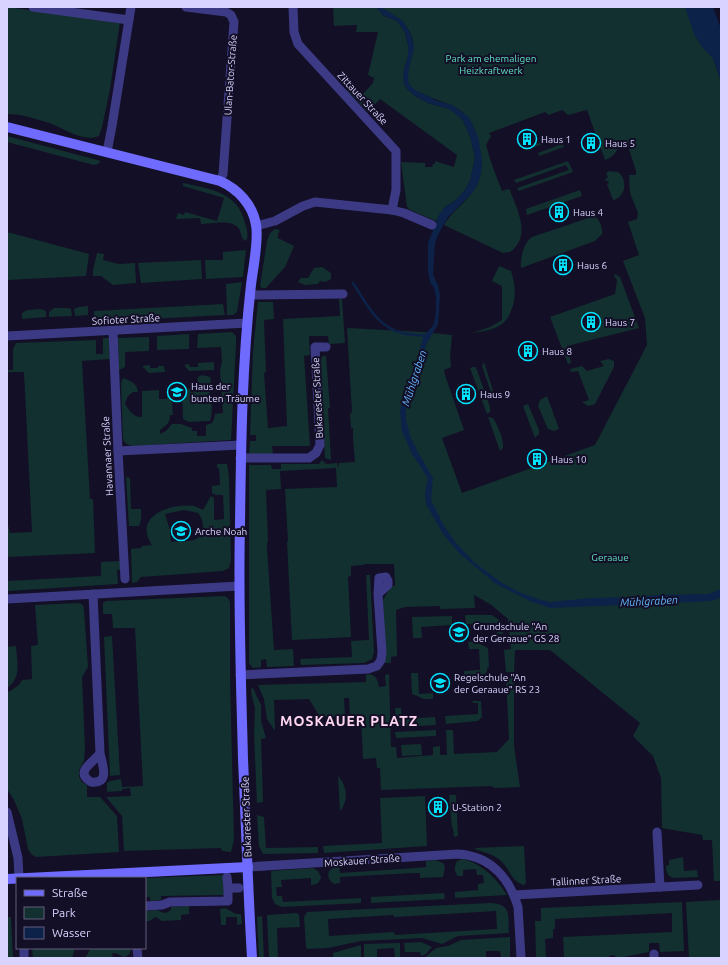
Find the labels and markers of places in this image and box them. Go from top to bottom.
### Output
building icon: Haus 1 [516,128,538,150]
building icon: Haus 5 [580,132,602,154]
place label: Haus 1 [541,134,571,145]
place label: Haus 5 [605,138,635,149]
building icon: Haus 4 [548,201,570,223]
place label: Haus 4 [573,207,603,218]
building icon: Haus 6 [552,254,574,276]
place label: Haus 6 [577,260,607,271]
building icon: Haus 7 [580,311,602,333]
place label: Haus 7 [605,317,635,328]
building icon: Haus 8 [517,340,539,362]
place label: Haus 8 [542,346,572,357]
school or university icon: Haus der bunten Träume [166,381,188,403]
place label: Haus der bunten Träume [191,381,260,404]
building icon: Haus 9 [455,383,477,405]
place label: Haus 9 [480,389,510,400]
building icon: Haus 10 [526,448,548,470]
place label: Haus 10 [551,454,587,465]
school or university icon: Arche Noah [170,520,192,542]
place label: Arche Noah [195,526,247,537]
school or university icon: Grundschule "An der Geraaue" GS 28 [448,621,470,643]
place label: Grundschule "An der Geraaue" GS 28 [473,621,560,644]
school or university icon: Regelschule "An der Geraaue" RS 23 [429,672,451,694]
place label: Regelschule "An der Geraaue" RS 23 [454,672,540,695]
building icon: U-Station 2 [427,796,449,818]
place label: U-Station 2 [452,802,502,813]

